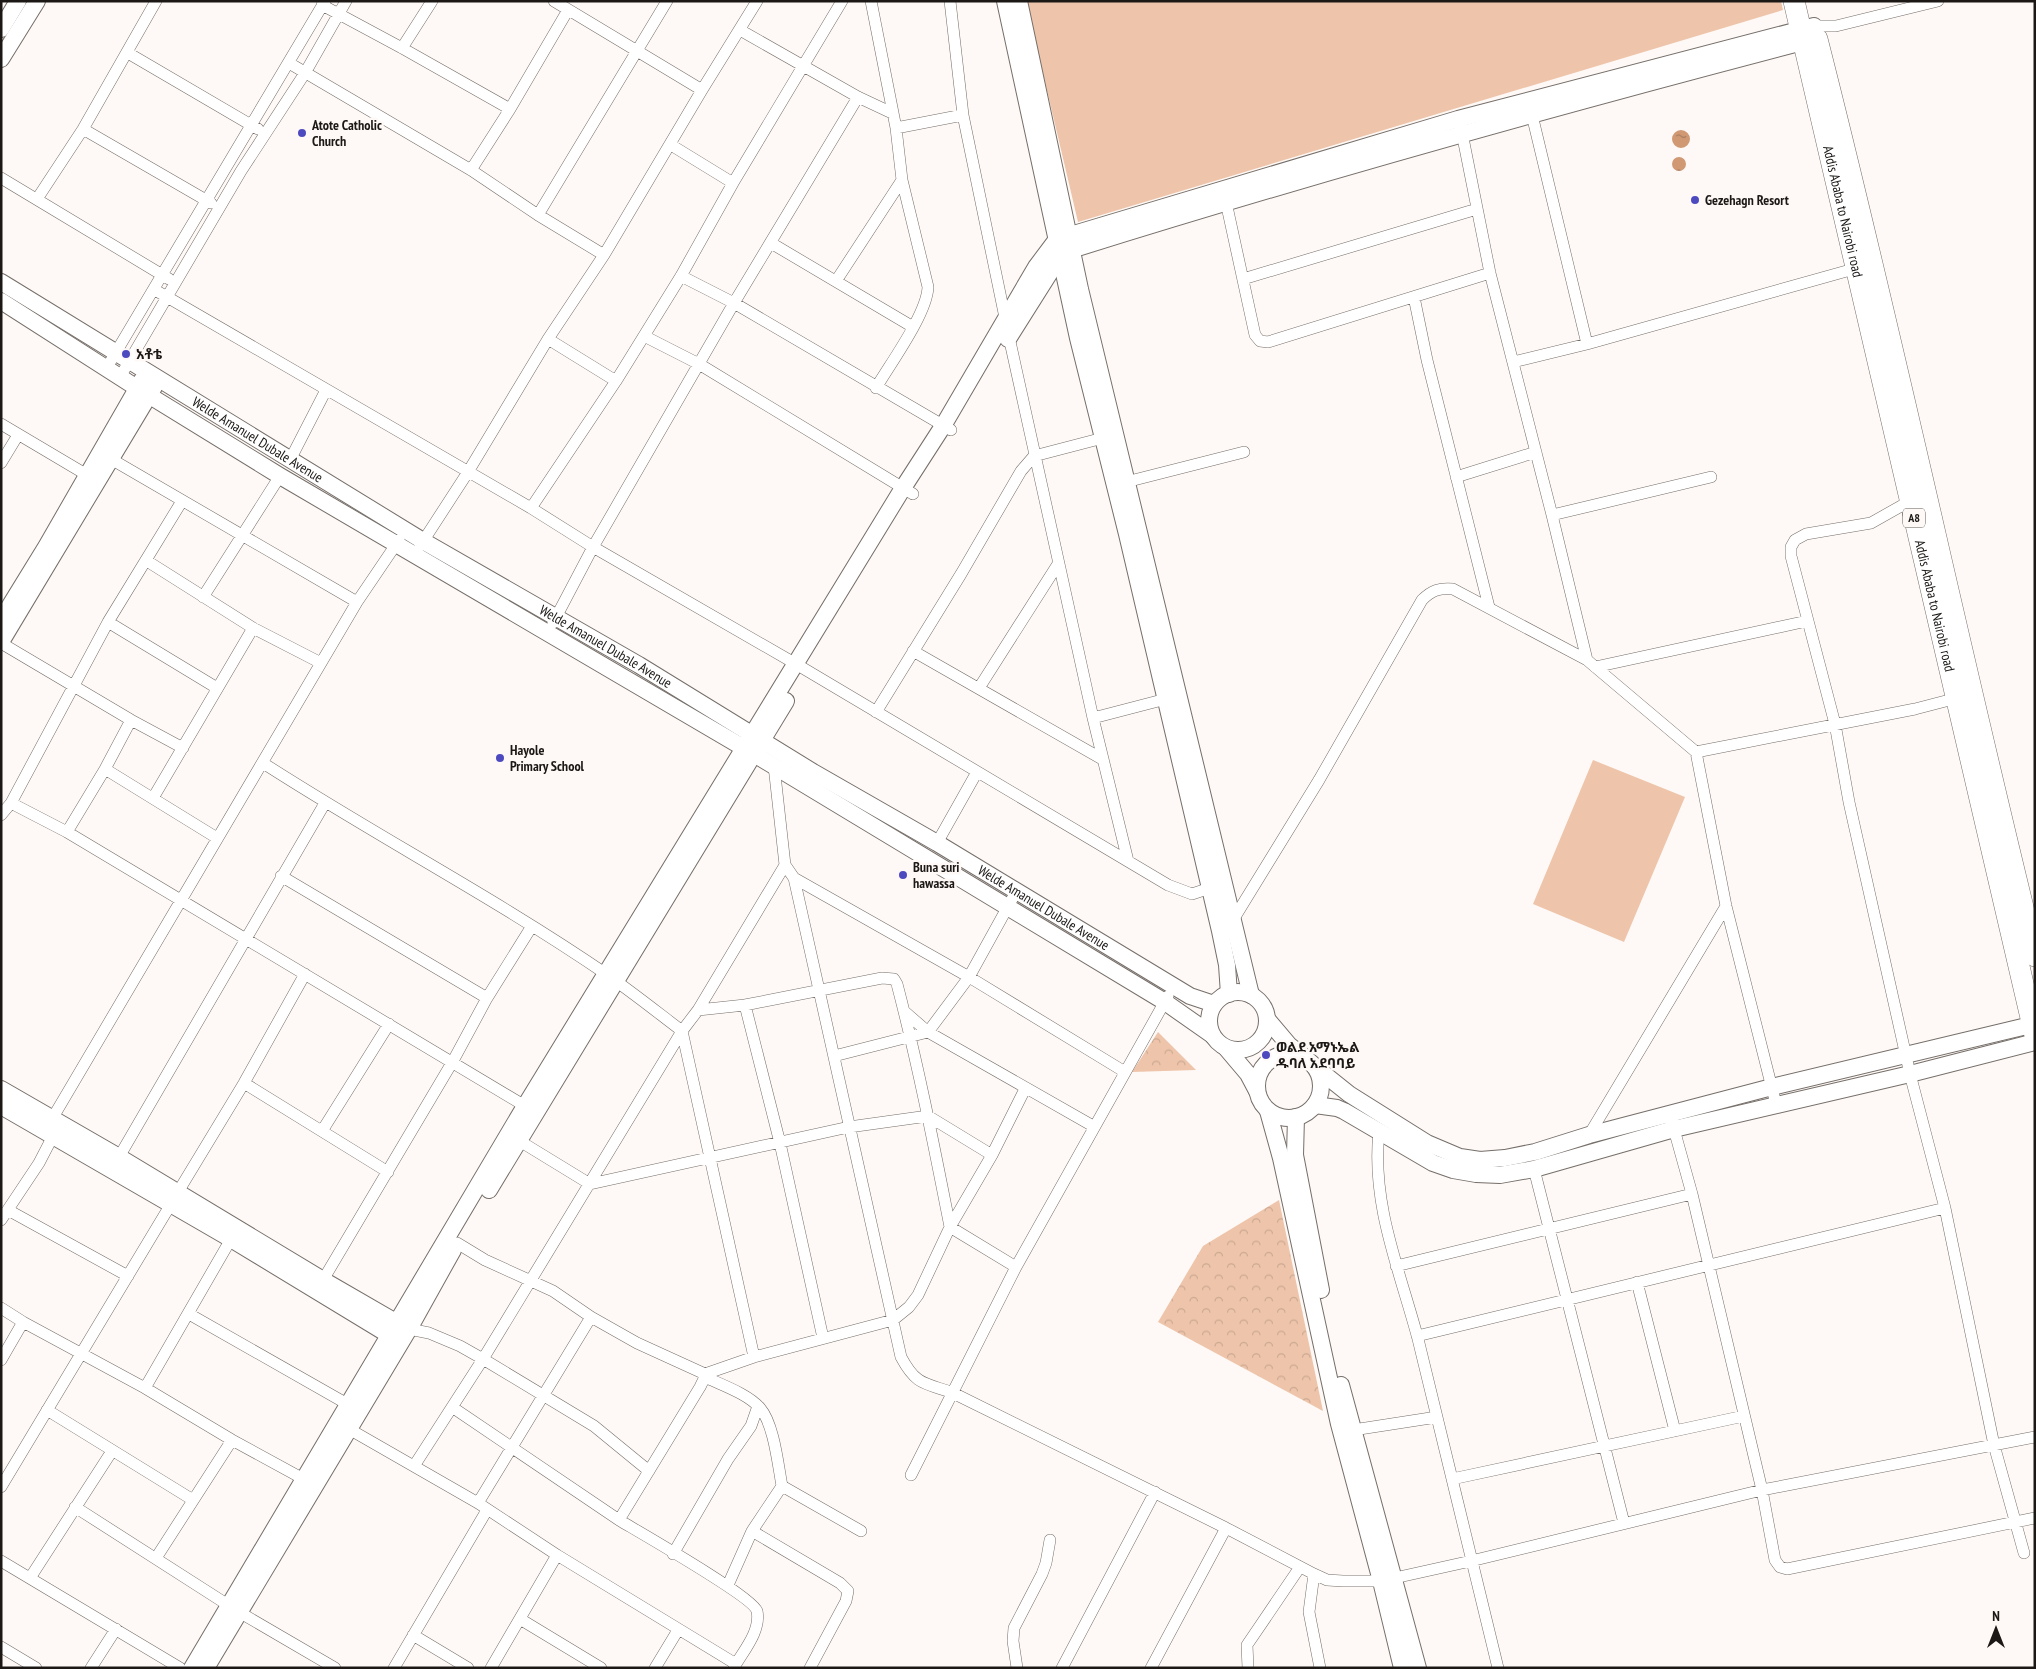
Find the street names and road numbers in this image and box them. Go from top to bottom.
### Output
street label: Addis Ababa to Nairobi road [1819,144,1867,279]
street label: Welde Amanuel Dubale Avenue [189,392,326,487]
road number: A8 [1903,508,1925,528]
street label: Addis Ababa to Nairobi road [1911,538,1959,673]
street label: Welde Amanuel Dubale Avenue [536,601,675,692]
street label: Welde Amanuel Dubale Avenue [975,861,1113,954]

